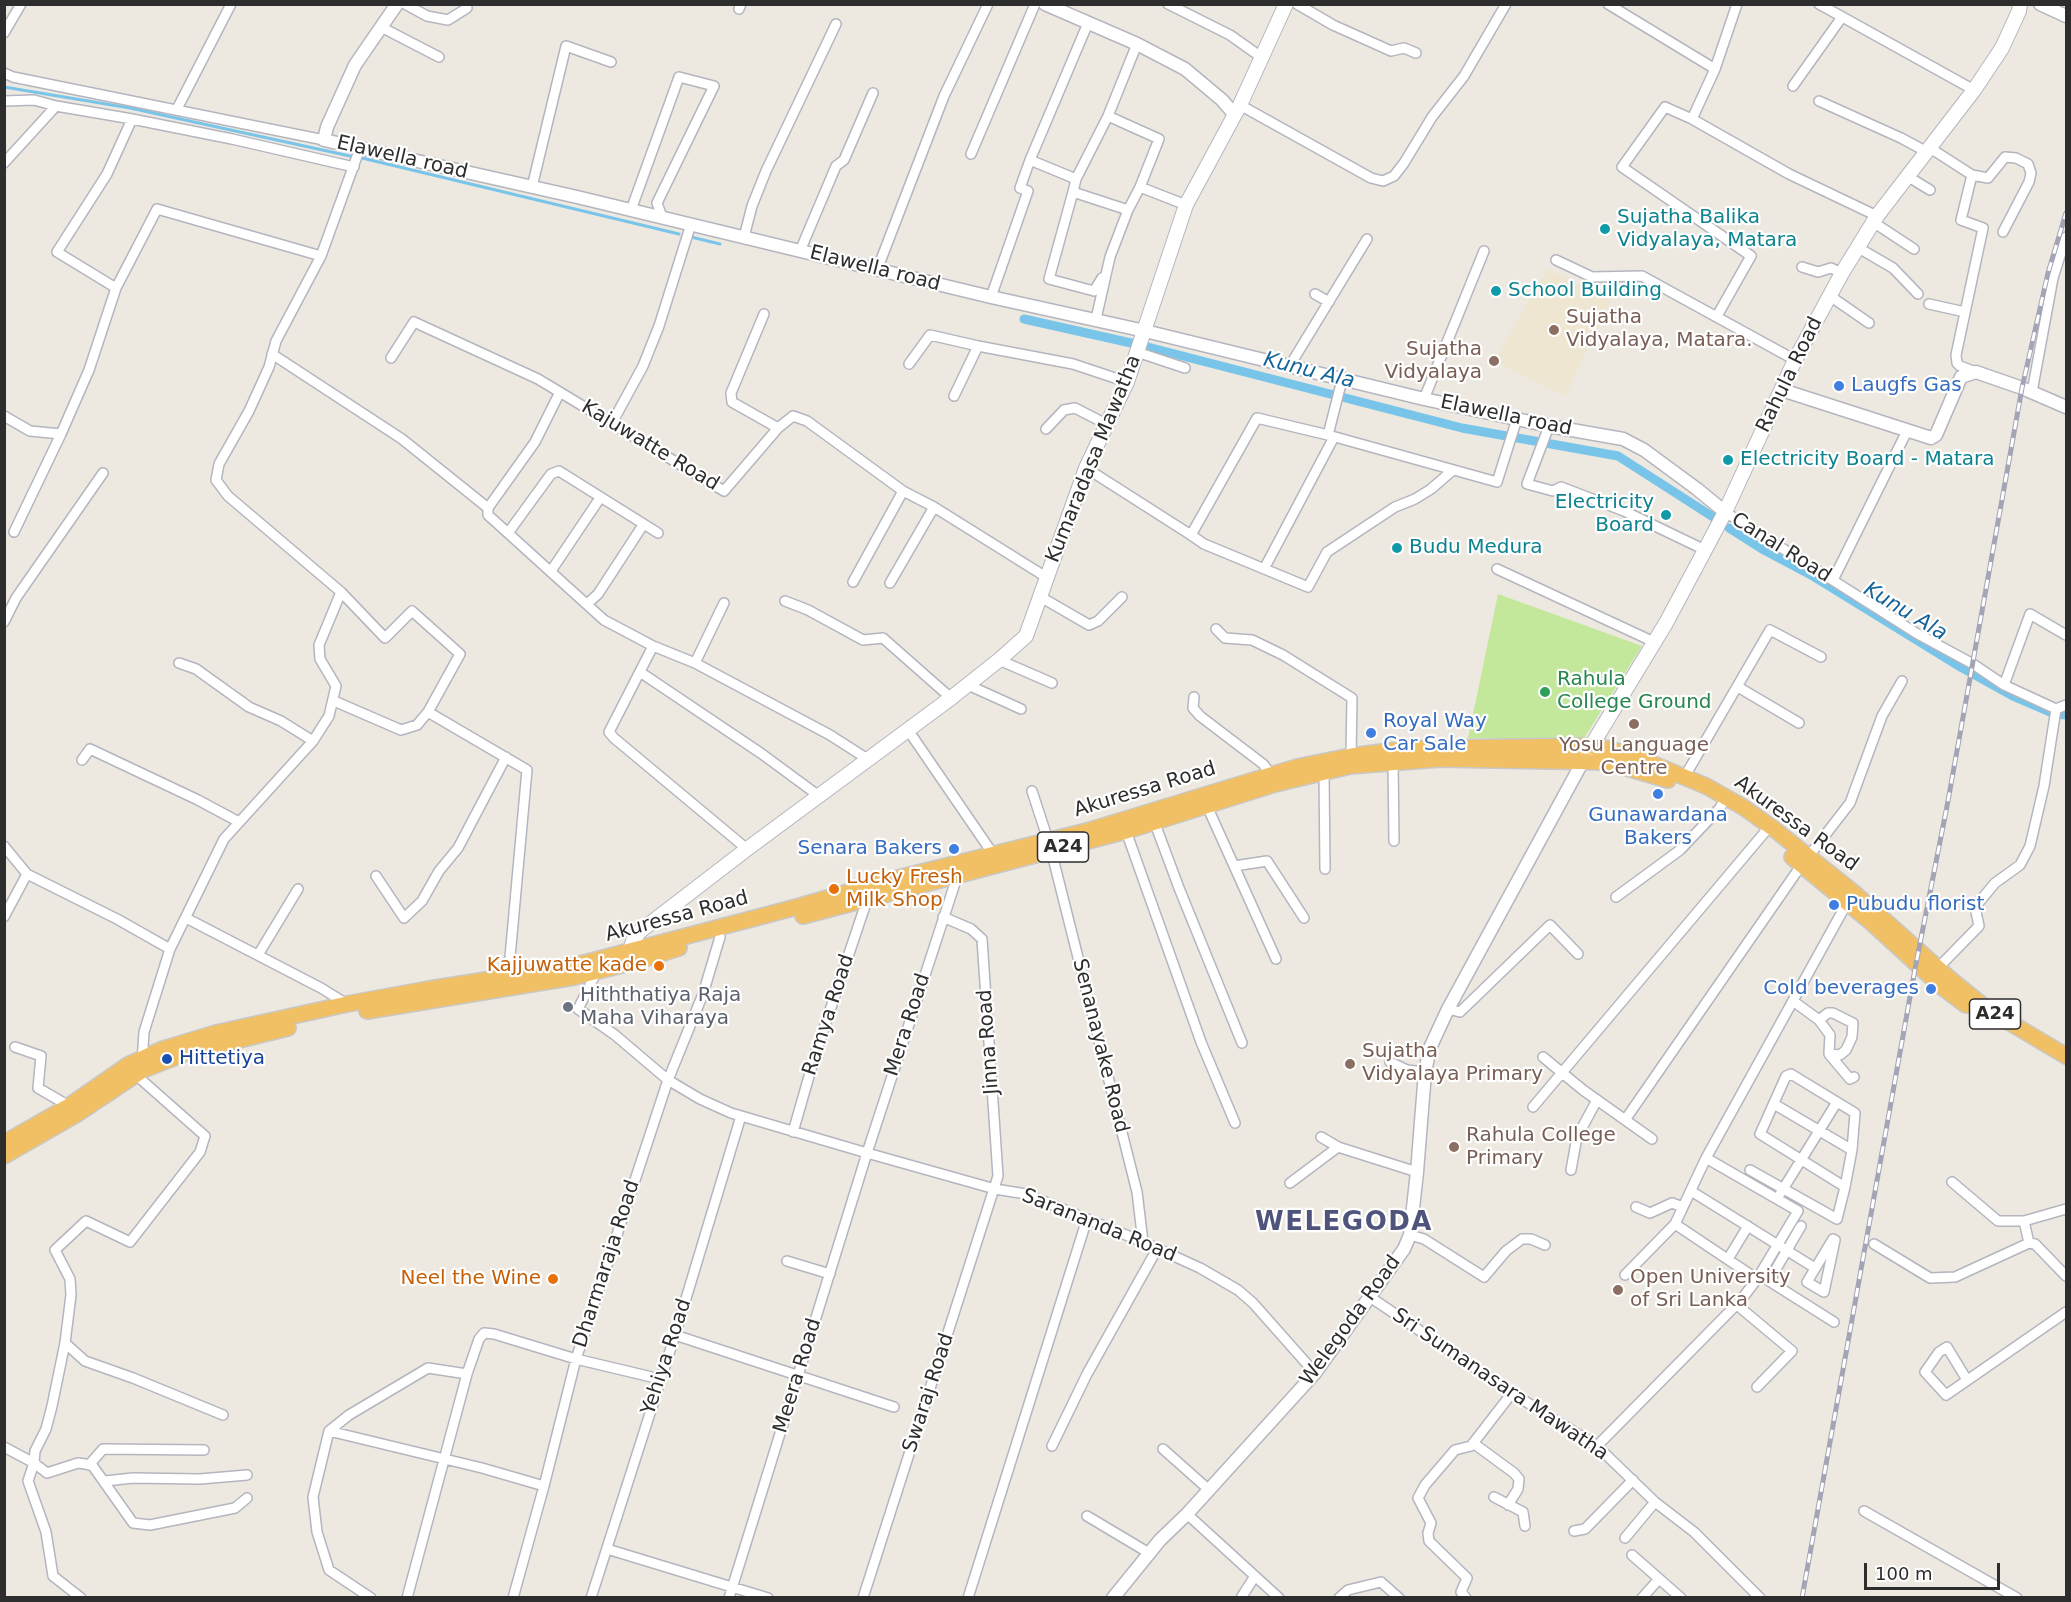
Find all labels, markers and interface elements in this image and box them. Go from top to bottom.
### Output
street label: Elawella road [334,131,470,185]
place label: Sujatha Balika Vidyalaya, Matara [1617,206,1797,253]
marker: Sujatha Balika Vidyalaya, Matara [1598,222,1612,236]
street label: Elawella road [807,241,943,297]
place label: School Building [1508,279,1662,303]
marker: School Building [1489,284,1503,298]
place label: Sujatha Vidyalaya, Matara. [1566,306,1753,353]
street label: Rahula Road [1752,313,1828,437]
marker: Sujatha Vidyalaya, Matara. [1547,323,1561,337]
place label: Sujatha Vidyalaya [1385,338,1482,385]
water label: Kunu Ala [1261,348,1357,394]
street label: Kumaradasa Mawatha [1041,352,1147,566]
marker: Sujatha Vidyalaya [1487,354,1501,368]
place label: Laugfs Gas [1851,374,1962,398]
marker: Laugfs Gas [1832,379,1846,393]
street label: Elawella road [1438,390,1574,442]
street label: Kajuwatte Road [577,395,723,497]
place label: Electricity Board - Matara [1740,448,1995,472]
marker: Electricity Board - Matara [1721,453,1735,467]
place label: Electricity Board [1555,491,1654,538]
marker: Electricity Board [1659,508,1673,522]
street label: Canal Road [1727,508,1835,588]
place label: Budu Medura [1409,536,1543,560]
marker: Budu Medura [1390,541,1404,555]
water label: Kunu Ala [1859,577,1951,647]
place label: Rahula College Ground [1557,668,1712,715]
marker: Rahula College Ground [1538,685,1552,699]
place label: Royal Way Car Sale [1383,710,1487,757]
marker: Yosu Language Centre [1627,717,1641,731]
marker: Royal Way Car Sale [1364,726,1378,740]
place label: Yosu Language Centre [1559,734,1709,781]
street label: Akuressa Road [1071,757,1219,823]
street label: Akuressa Road [1729,771,1863,877]
marker: Gunawardana Bakers [1651,787,1665,801]
place label: Gunawardana Bakers [1588,804,1728,851]
road number: A24 [1038,832,1088,862]
place label: Senara Bakers [797,837,942,861]
marker: Senara Bakers [947,842,961,856]
place label: Lucky Fresh Milk Shop [846,866,963,913]
marker: Lucky Fresh Milk Shop [827,882,841,896]
street label: Akuressa Road [603,886,751,948]
place label: Pubudu florist [1846,893,1984,917]
marker: Pubudu florist [1827,898,1841,912]
street label: Ramya Road [798,951,860,1079]
place label: Kajjuwatte kade [487,954,647,978]
street label: Senanayake Road [1067,956,1133,1136]
marker: Kajjuwatte kade [652,959,666,973]
street label: Mera Road [880,971,936,1079]
place label: Cold beverages [1763,977,1919,1001]
marker: Cold beverages [1924,982,1938,996]
place label: Hiththatiya Raja Maha Viharaya [580,984,741,1031]
street label: Jinna Road [973,988,1005,1096]
road number: A24 [1970,999,2020,1029]
marker: Hiththatiya Raja Maha Viharaya [561,1000,575,1014]
place label: Sujatha Vidyalaya Primary [1362,1040,1543,1087]
place label: Hittetiya [179,1047,265,1071]
marker: Hittetiya [160,1052,174,1066]
marker: Sujatha Vidyalaya Primary [1343,1057,1357,1071]
place label: Rahula College Primary [1466,1124,1616,1171]
marker: Rahula College Primary [1447,1140,1461,1154]
street label: Dharmaraja Road [569,1177,645,1351]
street label: Sarananda Road [1018,1184,1180,1268]
district label: WELEGODA [1255,1207,1433,1239]
street label: Welegoda Road [1296,1251,1406,1391]
place label: Open University of Sri Lanka [1630,1266,1791,1313]
place label: Neel the Wine [400,1267,541,1291]
marker: Neel the Wine [546,1272,560,1286]
marker: Open University of Sri Lanka [1611,1283,1625,1297]
street label: Yehiya Road [637,1296,697,1418]
street label: Sri Sumanasara Mawatha [1387,1304,1613,1466]
street label: Meera Road [769,1316,827,1436]
street label: Swaraj Road [898,1330,960,1456]
scale bar [1867,1551,2004,1589]
text: 100 m [1875,1563,1933,1584]

